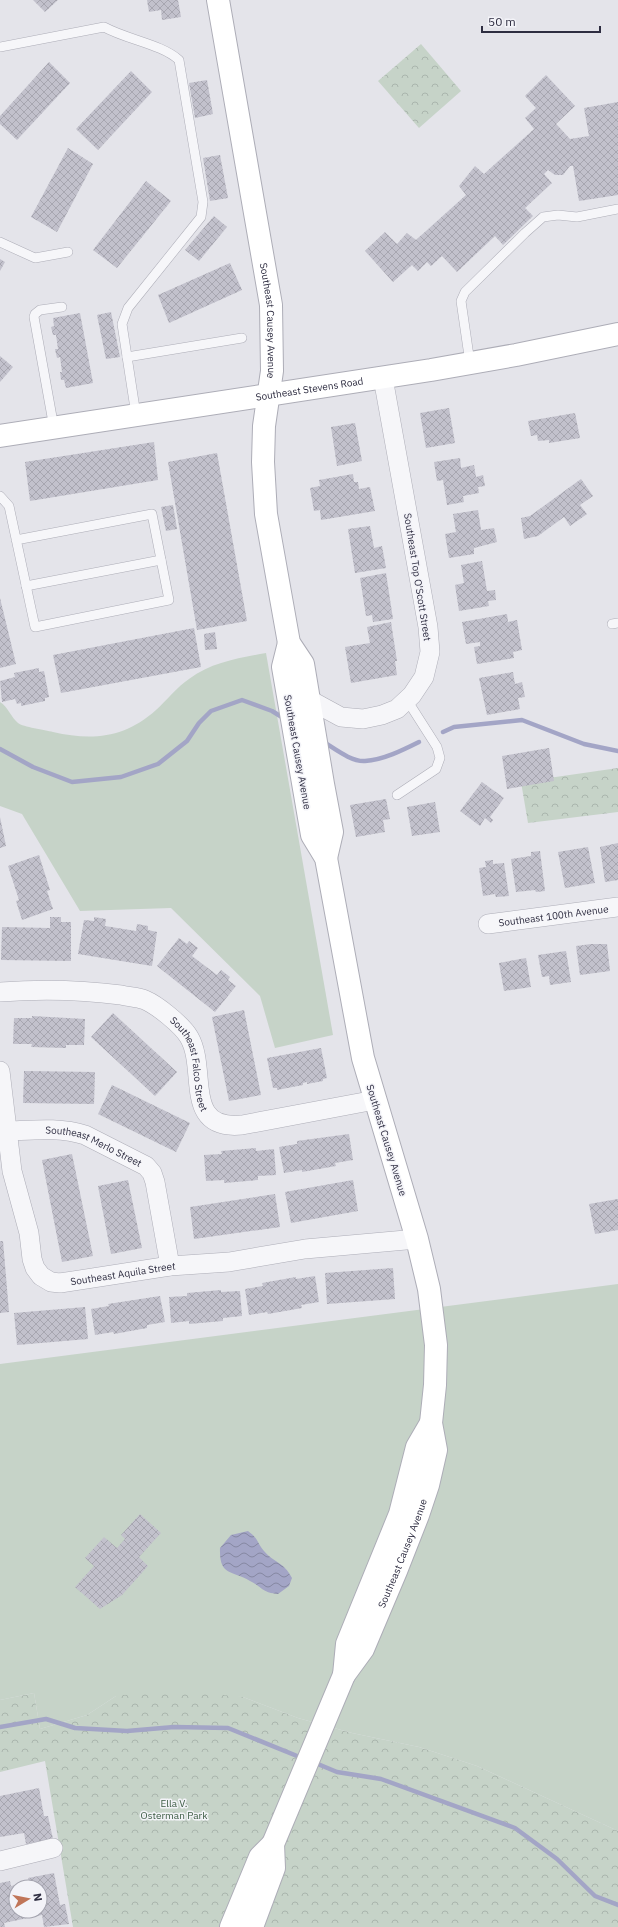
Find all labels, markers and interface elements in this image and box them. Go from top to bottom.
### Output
scale bar [482,8,600,34]
text: 50 m [488,14,516,29]
street label: Southeast Causey Avenue [257,262,278,380]
street label: Southeast Stevens Road [255,374,364,404]
street label: Southeast Top O'Scott Street [401,512,434,642]
street label: Southeast Causey Avenue [281,694,314,811]
street label: Southeast 100th Avenue [498,902,610,930]
street label: Southeast Falco Street [167,1014,211,1114]
street label: Southeast Causey Avenue [363,1083,410,1198]
street label: Southeast Merlo Street [45,1124,144,1170]
street label: Southeast Aquila Street [69,1260,176,1288]
street label: Southeast Causey Avenue [375,1497,430,1610]
park label: Ella V. Osterman Park [141,1797,208,1822]
north arrow [8,1879,48,1919]
text: N [30,1892,45,1902]

